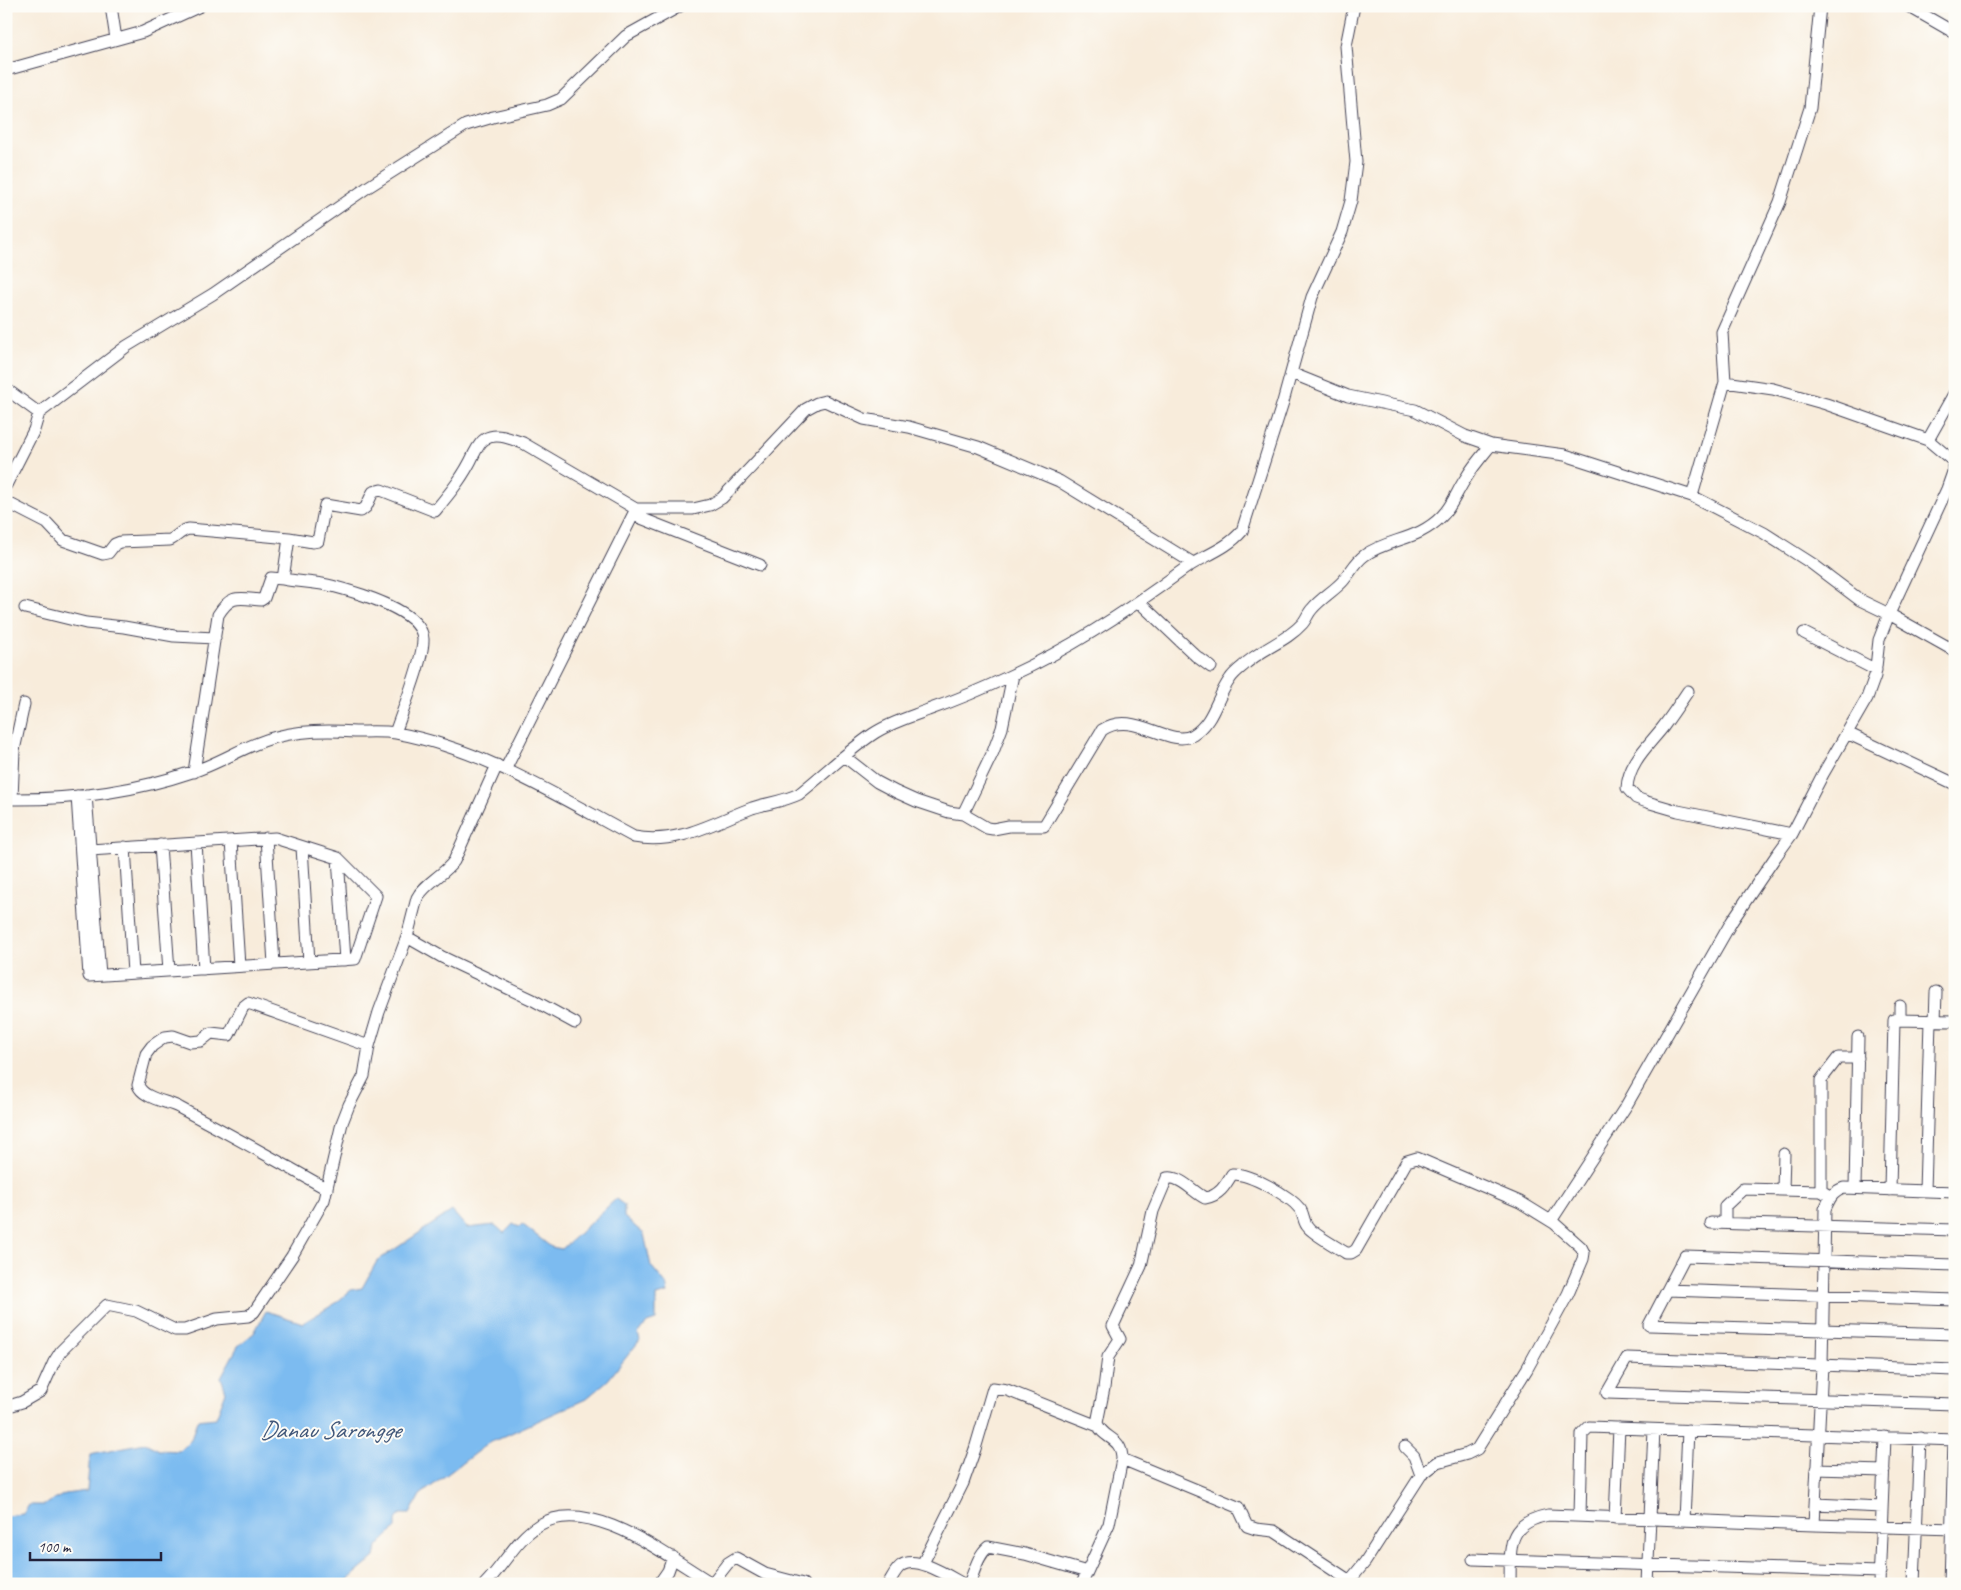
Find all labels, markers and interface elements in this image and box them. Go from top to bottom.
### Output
water label: Danau Sarongge [260,1414,404,1446]
scale bar [30,1530,161,1562]
text: 100 m [38,1538,72,1557]

